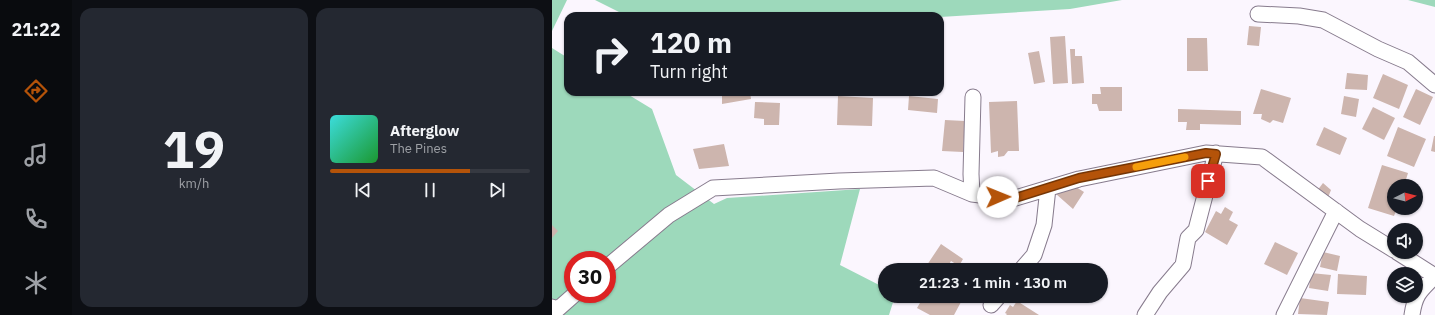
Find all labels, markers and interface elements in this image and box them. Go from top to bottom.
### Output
text: 21:22 [11,18,61,41]
text: 120 m [650,24,732,61]
icon: right [584,28,636,80]
text: Turn right [650,60,728,83]
icon: directions [22,77,50,105]
text: 19 [163,115,225,182]
text: Afterglow [390,121,459,140]
text: The Pines [390,140,447,157]
icon: music [22,141,50,169]
pin [1191,164,1225,198]
icon: arrive [1197,170,1219,192]
text: km/h [179,175,209,192]
position arrow [977,176,1019,218]
icon: previous [352,179,374,201]
icon: pause [419,179,441,201]
icon: next [486,179,508,201]
north arrow [1387,179,1423,215]
map controls [1387,179,1423,303]
icon: phone [22,205,50,233]
button: sound [1387,223,1423,259]
speed limit sign: 30 [564,251,616,303]
button: layers [1387,267,1423,303]
icon: climate [22,269,50,297]
text: 21:23 · 1 min · 130 m [919,273,1067,292]

